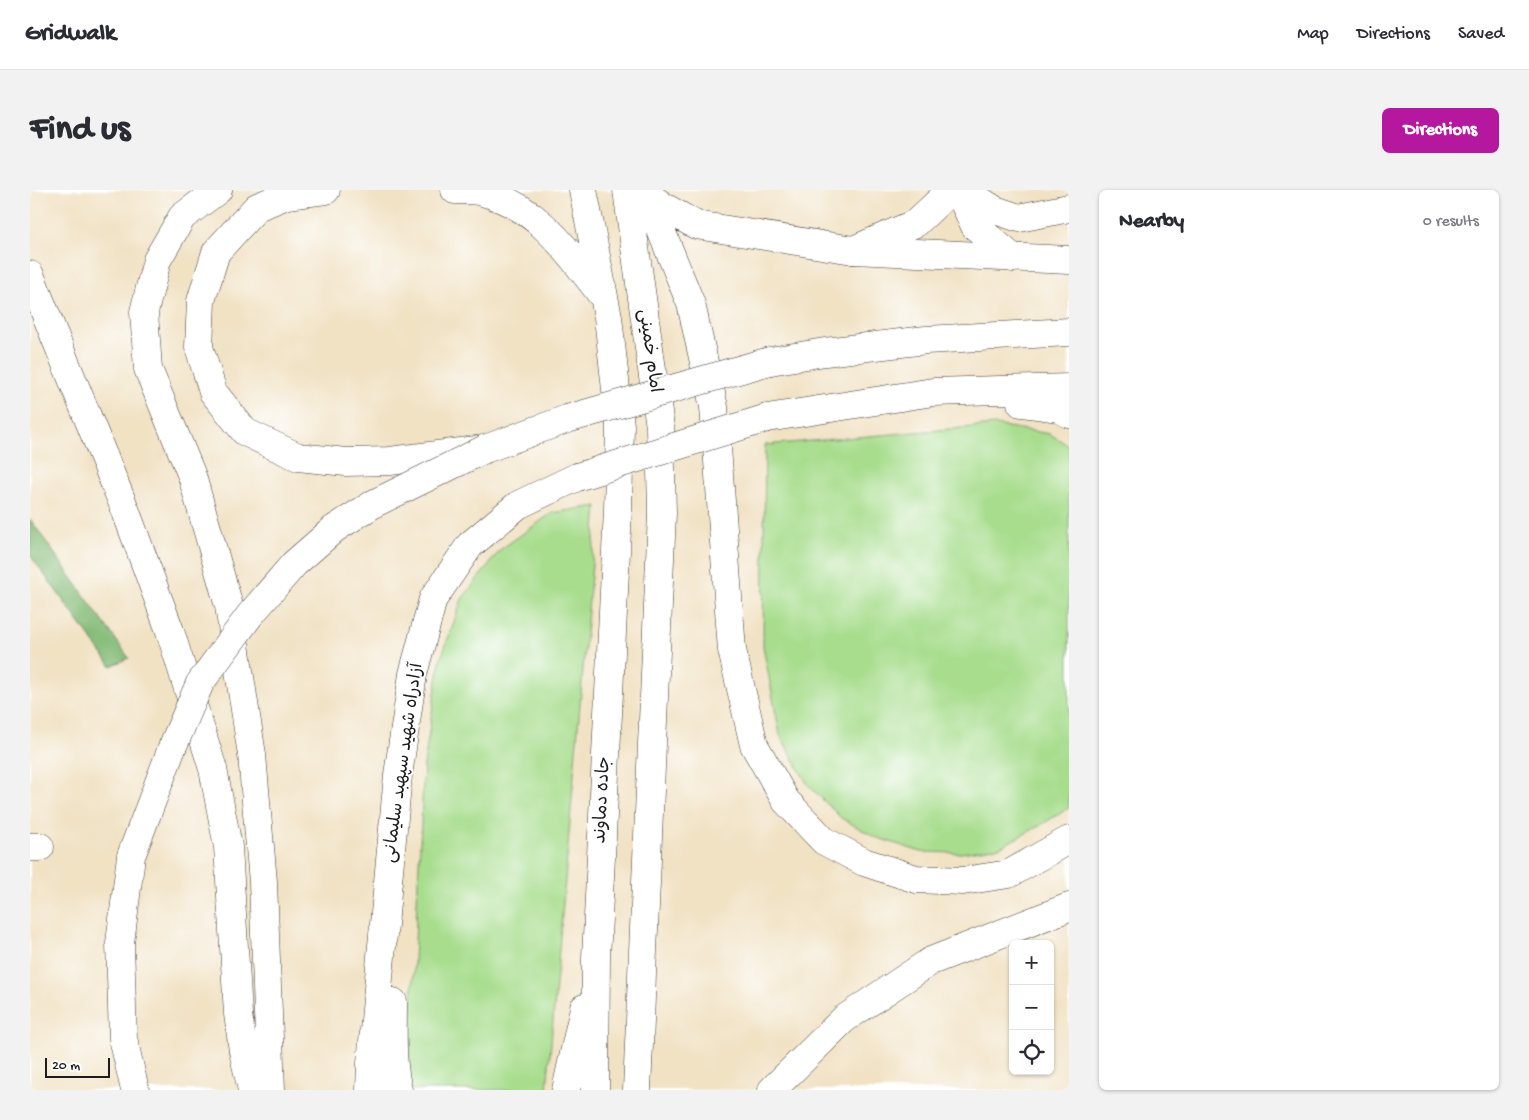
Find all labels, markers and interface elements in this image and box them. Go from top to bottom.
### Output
text: Gridwalk [25,20,116,49]
text: Map [1297,24,1329,45]
text: Directions [1357,24,1430,45]
text: Saved [1458,24,1504,45]
button: Directions [1382,108,1499,153]
text: Find us [30,110,130,151]
text: Nearby [1119,210,1184,235]
text: 0 results [1423,213,1479,232]
street label: امام خمینی [632,308,665,394]
street label: آزادراه شهید سپهبد سلیمانی [379,660,429,864]
street label: جاده دماوند [590,756,616,844]
map controls [1009,940,1054,1075]
button: + [1009,940,1054,985]
button: − [1009,985,1054,1030]
button: locate [1009,1030,1054,1075]
scale bar [45,1055,110,1078]
text: 20 m [52,1058,80,1075]

